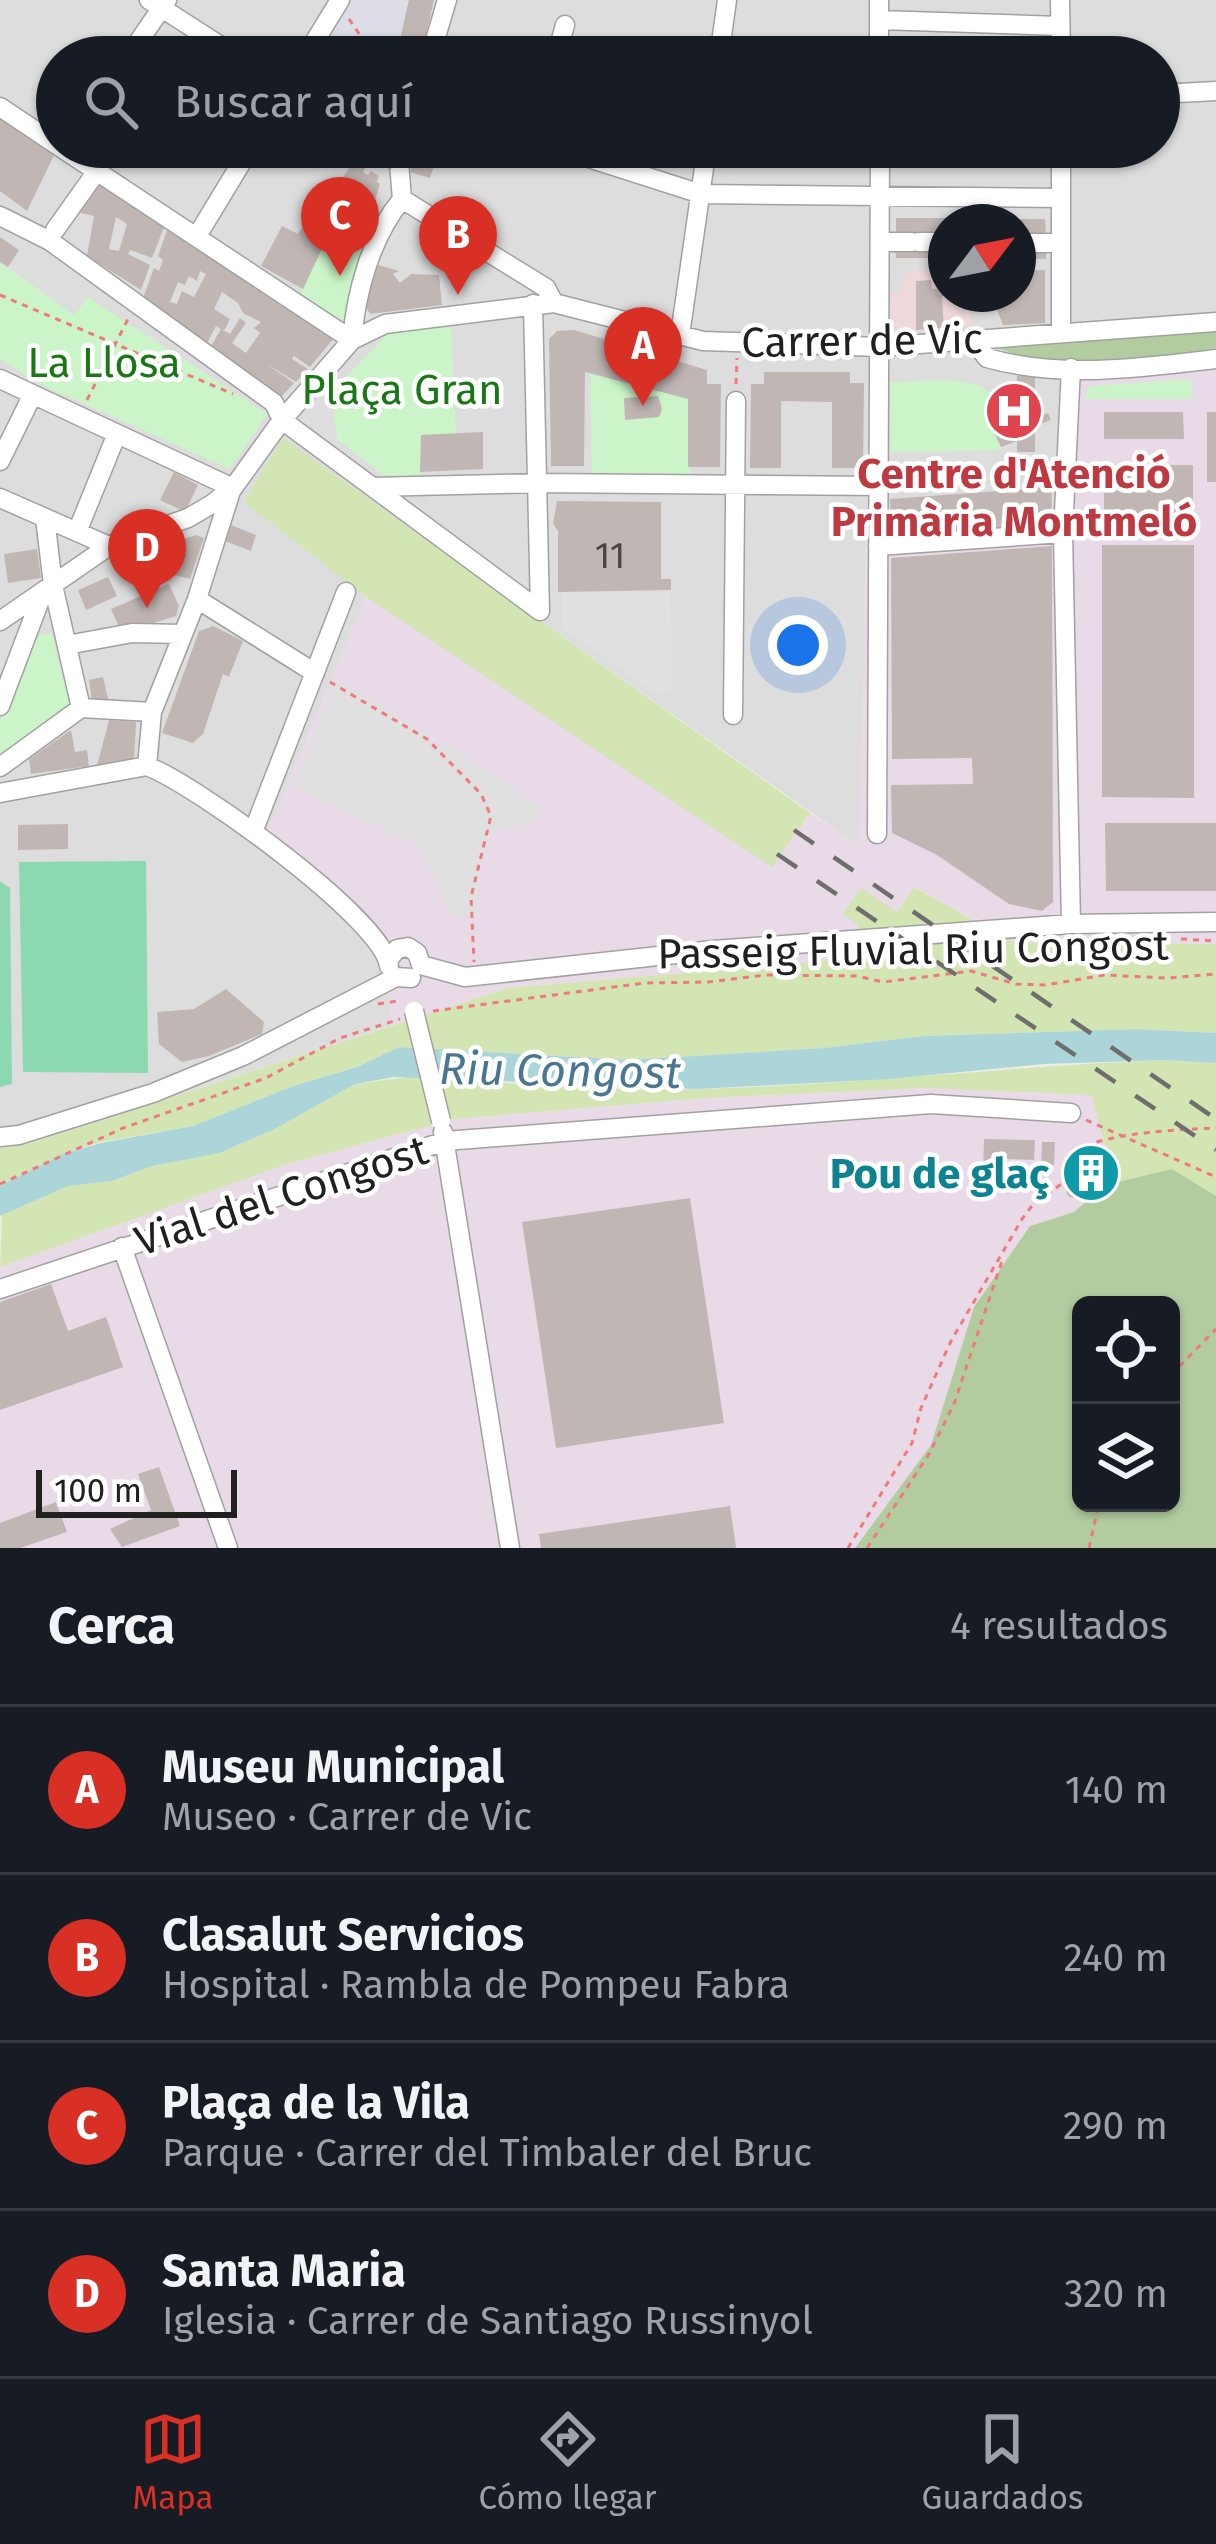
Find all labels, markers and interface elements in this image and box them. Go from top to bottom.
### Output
search box [36,36,1180,168]
icon: search [78,69,144,135]
text: Buscar aquí [174,75,414,129]
pin: C [301,177,379,276]
pin: B [419,196,497,295]
north arrow [928,204,1036,312]
pin: A [604,307,682,406]
street label: Carrer de Vic [741,314,983,368]
park label: La Llosa [27,338,181,388]
park label: Plaça Gran [301,365,503,415]
hospital icon: Centre d'Atenció Primària Montmeló [983,380,1045,442]
place label: Centre d'Atenció Primària Montmeló [831,449,1197,547]
pin: D [108,509,186,608]
house number: 11 [595,534,625,578]
your location [768,615,828,675]
street label: Passeig Fluvial Riu Congost [657,921,1170,979]
water label: Riu Congost [438,1042,682,1100]
street label: Vial del Congost [129,1125,435,1267]
building icon: Pou de glaç [1060,1142,1122,1204]
place label: Pou de glaç [830,1149,1049,1200]
map controls [1072,1296,1180,1512]
button: locate [1072,1296,1180,1404]
button: layers [1072,1404,1180,1512]
scale bar [36,1464,237,1517]
text: 100 m [54,1471,142,1511]
text: Cerca [48,1595,175,1657]
text: 4 resultados [950,1603,1168,1649]
text: Museu Municipal [162,1740,504,1794]
text: A [75,1767,99,1813]
text: 140 m [1065,1767,1168,1813]
text: Museo · Carrer de Vic [162,1794,532,1840]
text: Clasalut Servicios [162,1908,524,1962]
text: B [75,1935,99,1981]
text: 240 m [1063,1935,1168,1981]
text: Hospital · Rambla de Pompeu Fabra [162,1962,790,2008]
text: Plaça de la Vila [162,2076,470,2130]
text: C [76,2103,98,2149]
text: 290 m [1063,2103,1168,2149]
text: Parque · Carrer del Timbaler del Bruc [162,2130,812,2176]
text: Santa Maria [162,2244,406,2298]
text: D [74,2271,100,2317]
text: 320 m [1064,2271,1168,2317]
text: Iglesia · Carrer de Santiago Russinyol [162,2298,813,2344]
tab: Mapa [133,2406,213,2518]
tab: Cómo llegar [479,2406,656,2518]
tab: Guardados [922,2406,1083,2518]

